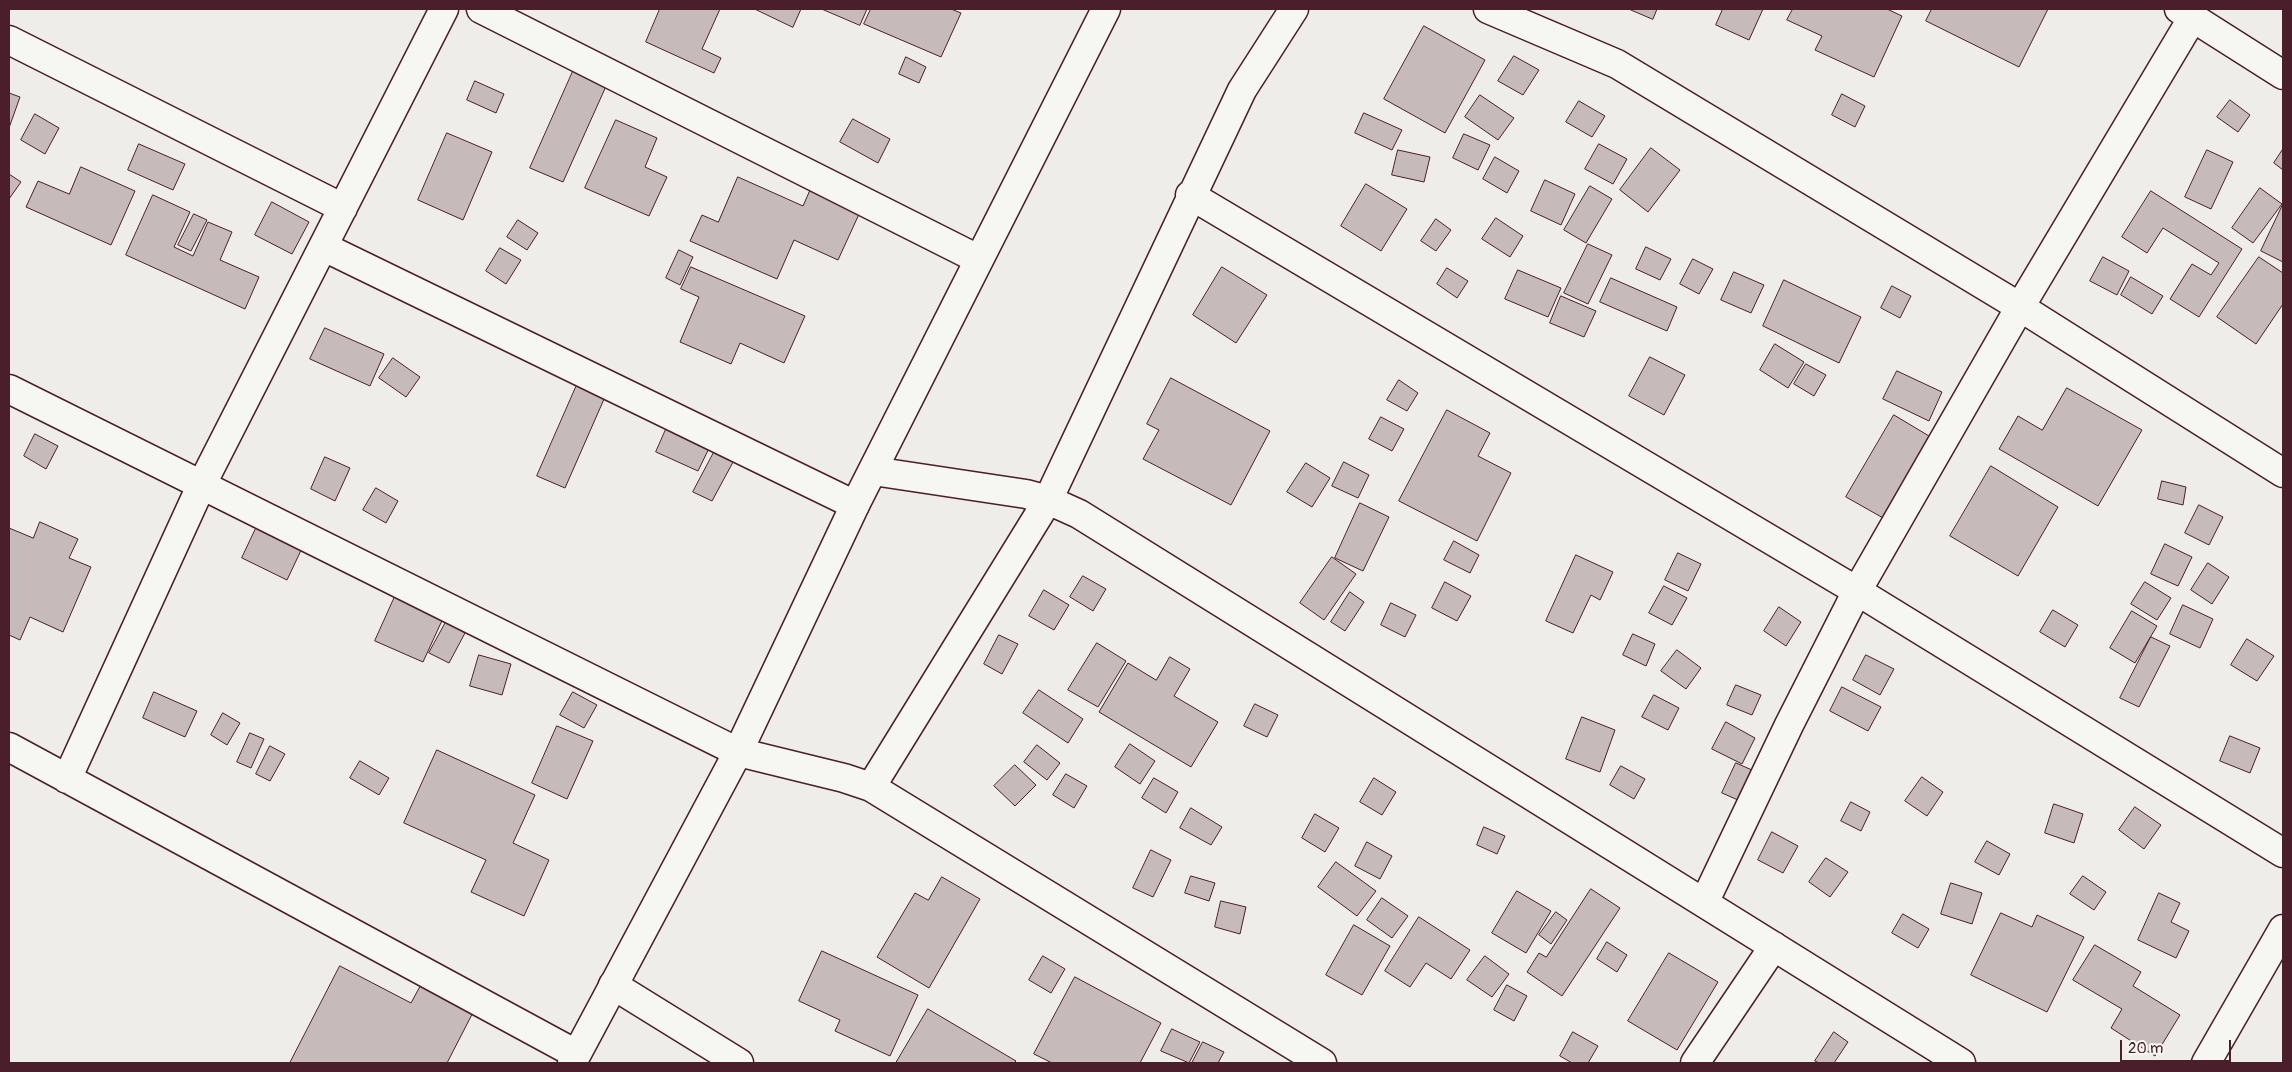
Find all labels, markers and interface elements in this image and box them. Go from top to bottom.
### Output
scale bar [2122,1030,2233,1062]
text: 20 m [2128,1039,2163,1058]

